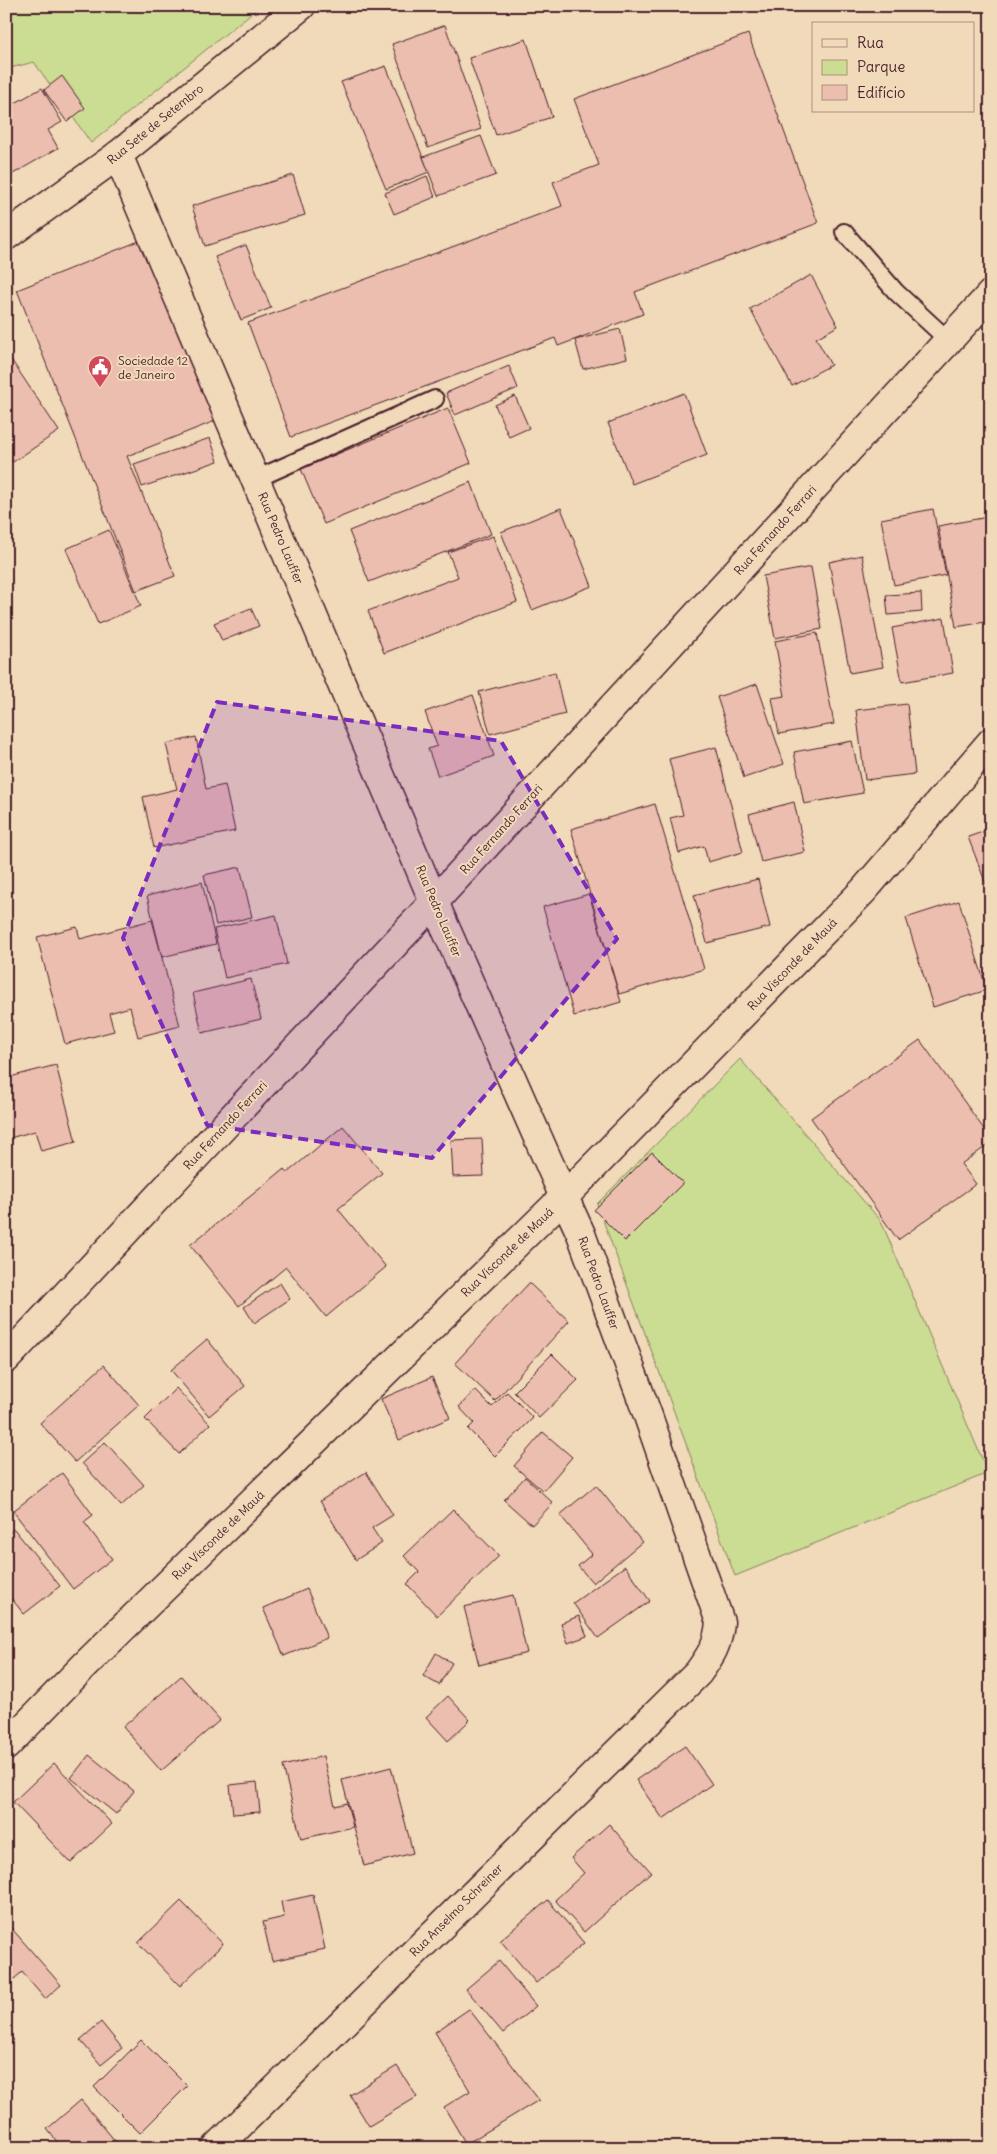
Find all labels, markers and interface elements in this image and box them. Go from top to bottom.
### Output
legend [812,22,974,112]
text: Rua [857,33,884,52]
text: Parque [857,57,905,76]
street label: Rua Sete de Setembro [104,81,206,167]
text: Edifício [857,83,905,102]
place label: Sociedade 12 de Janeiro [118,353,189,382]
public building icon: Sociedade 12 de Janeiro [87,354,113,388]
street label: Rua Fernando Ferrari [731,482,819,578]
street label: Rua Pedro Lauffer [255,490,307,586]
street label: Rua Fernando Ferrari [457,781,545,877]
street label: Rua Pedro Lauffer [413,863,465,959]
street label: Rua Visconde de Mauá [744,915,840,1013]
street label: Rua Fernando Ferrari [180,1078,270,1172]
street label: Rua Visconde de Mauá [458,1204,556,1300]
street label: Rua Pedro Lauffer [575,1234,623,1332]
street label: Rua Visconde de Mauá [169,1487,267,1583]
street label: Rua Anselmo Schreiner [406,1860,506,1960]

